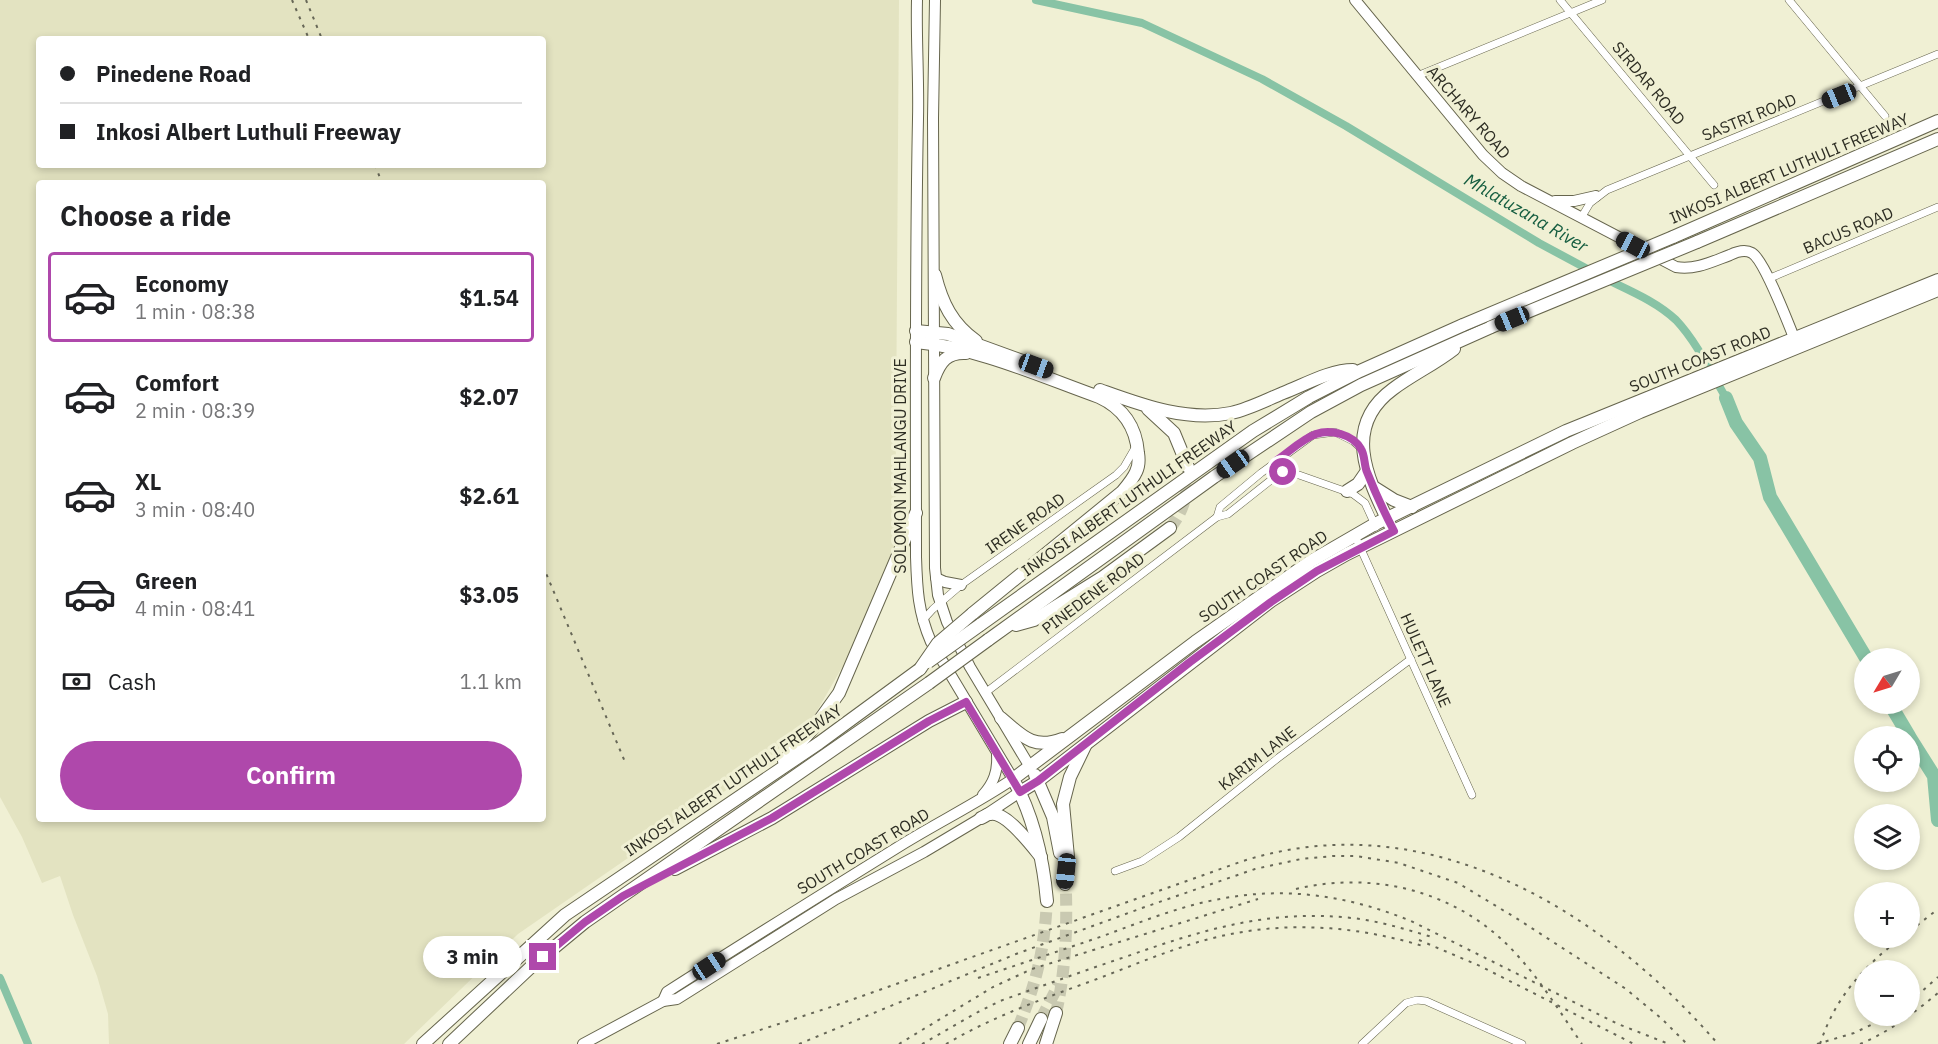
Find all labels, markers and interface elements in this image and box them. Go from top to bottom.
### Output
street label: SIRDAR ROAD [1608,37,1690,129]
text: Pinedene Road [96,59,251,88]
street label: ARCHARY ROAD [1423,61,1515,163]
car [1819,81,1859,111]
street label: SASTRI ROAD [1699,89,1799,145]
street label: INKOSI ALBERT LUTHULI FREEWAY [1666,108,1912,228]
text: Inkosi Albert Luthuli Freeway [96,117,401,146]
water label: Mhlatuzana River [1460,168,1593,258]
text: Choose a ride [60,198,231,233]
street label: BACUS ROAD [1800,202,1896,258]
car [1613,229,1653,261]
text: Economy [135,269,229,298]
icon: car [63,270,117,324]
text: $1.54 [459,283,519,312]
text: 1 min · 08:38 [135,298,255,325]
car [1492,304,1532,334]
street label: SOUTH COAST ROAD [1626,321,1774,397]
car [1016,351,1056,381]
street label: SOLOMON MAHLANGU DRIVE [890,358,910,574]
text: Comfort [135,368,219,397]
icon: car [63,369,117,423]
text: $2.07 [459,382,519,411]
text: 2 min · 08:39 [135,397,255,424]
street label: INKOSI ALBERT LUTHULI FREEWAY [1018,416,1241,580]
car [1213,446,1253,482]
route start [1269,458,1296,485]
text: XL [135,467,161,496]
icon: car [63,468,117,522]
text: $2.61 [459,481,519,510]
street label: IRENE ROAD [981,488,1069,558]
text: 3 min · 08:40 [135,496,255,523]
street label: SOUTH COAST ROAD [1195,525,1331,627]
street label: PINEDENE ROAD [1038,548,1148,638]
text: Green [135,566,197,595]
icon: car [63,567,117,621]
text: $3.05 [459,580,519,609]
text: 4 min · 08:41 [135,595,255,622]
street label: HULETT LANE [1396,610,1456,710]
north arrow [1854,648,1920,714]
map controls [1854,648,1920,1026]
icon: cash [60,665,93,698]
text: Cash [108,667,157,696]
text: 1.1 km [460,668,522,695]
street label: INKOSI ALBERT LUTHULI FREEWAY [621,699,846,860]
street label: KARIM LANE [1214,721,1300,795]
button: locate [1854,726,1920,792]
button: Confirm [60,741,522,810]
street label: SOUTH COAST ROAD [793,804,933,898]
button: layers [1854,804,1920,870]
car [1055,852,1077,890]
button: + [1854,882,1920,948]
callout: 3 min [423,936,522,978]
text: 3 min [446,943,499,970]
route end [529,943,556,970]
car [689,949,729,983]
button: − [1854,960,1920,1026]

